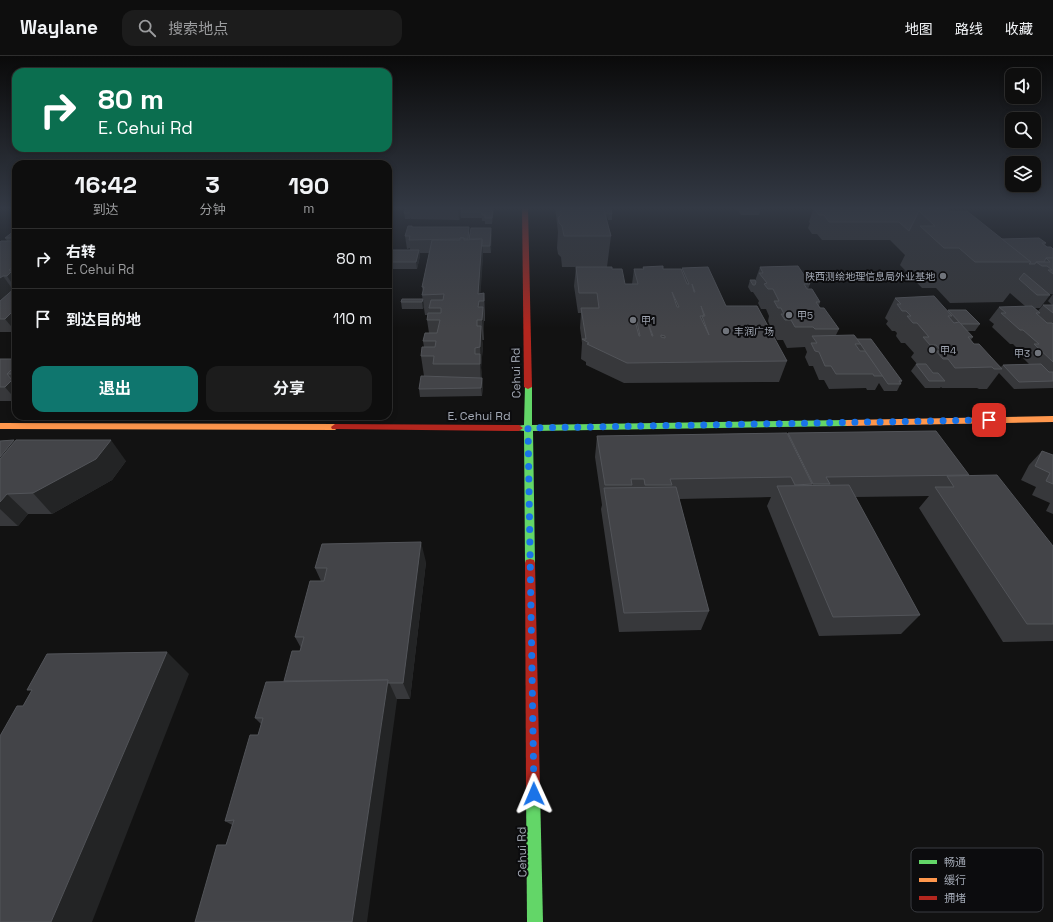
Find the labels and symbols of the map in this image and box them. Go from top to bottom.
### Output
place label: 陕西测绘地理信息局外业基地 [805,270,936,283]
marker: 陕西测绘地理信息局外业基地 [938,271,948,281]
place label: 甲5 [797,309,813,322]
marker: 甲5 [784,310,794,320]
place label: 甲1 [641,314,655,327]
marker: 甲1 [628,315,638,325]
place label: 丰润广场 [734,325,774,338]
marker: 丰润广场 [721,326,731,336]
place label: 甲4 [940,344,956,357]
marker: 甲4 [927,345,937,355]
street label: Cehui Rd [508,347,524,399]
place label: 甲3 [1014,347,1030,360]
marker: 甲3 [1033,348,1043,358]
pin [972,403,1006,437]
street label: E. Cehui Rd [447,408,511,424]
position arrow [513,773,555,815]
street label: Cehui Rd [514,826,530,878]
legend [911,848,1043,912]
text: 畅通 [944,855,966,869]
text: 缓行 [944,873,966,887]
text: 拥堵 [944,891,966,905]

